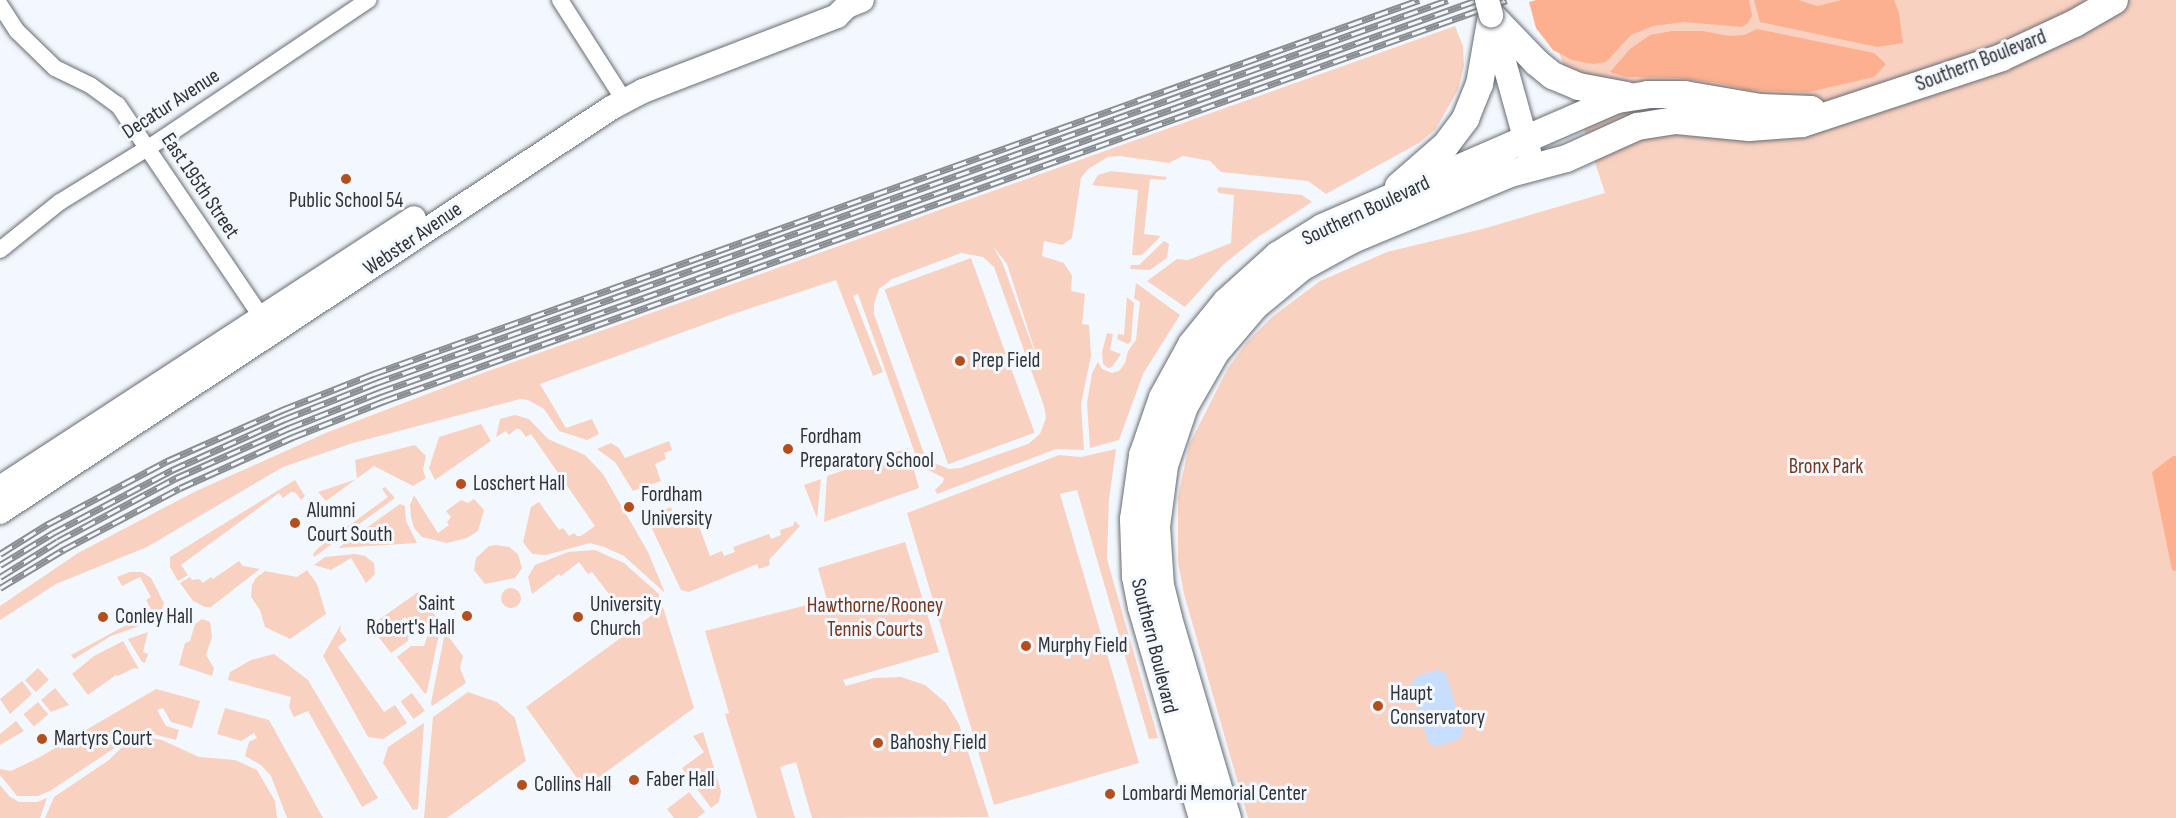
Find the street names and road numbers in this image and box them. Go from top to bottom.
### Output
street label: Southern Boulevard [1912,24,2050,98]
street label: Decatur Avenue [118,63,224,145]
street label: East 195th Street [155,128,245,244]
street label: Southern Boulevard [1298,170,1434,252]
street label: Webster Avenue [359,197,467,281]
street label: Southern Boulevard [1125,576,1183,716]

